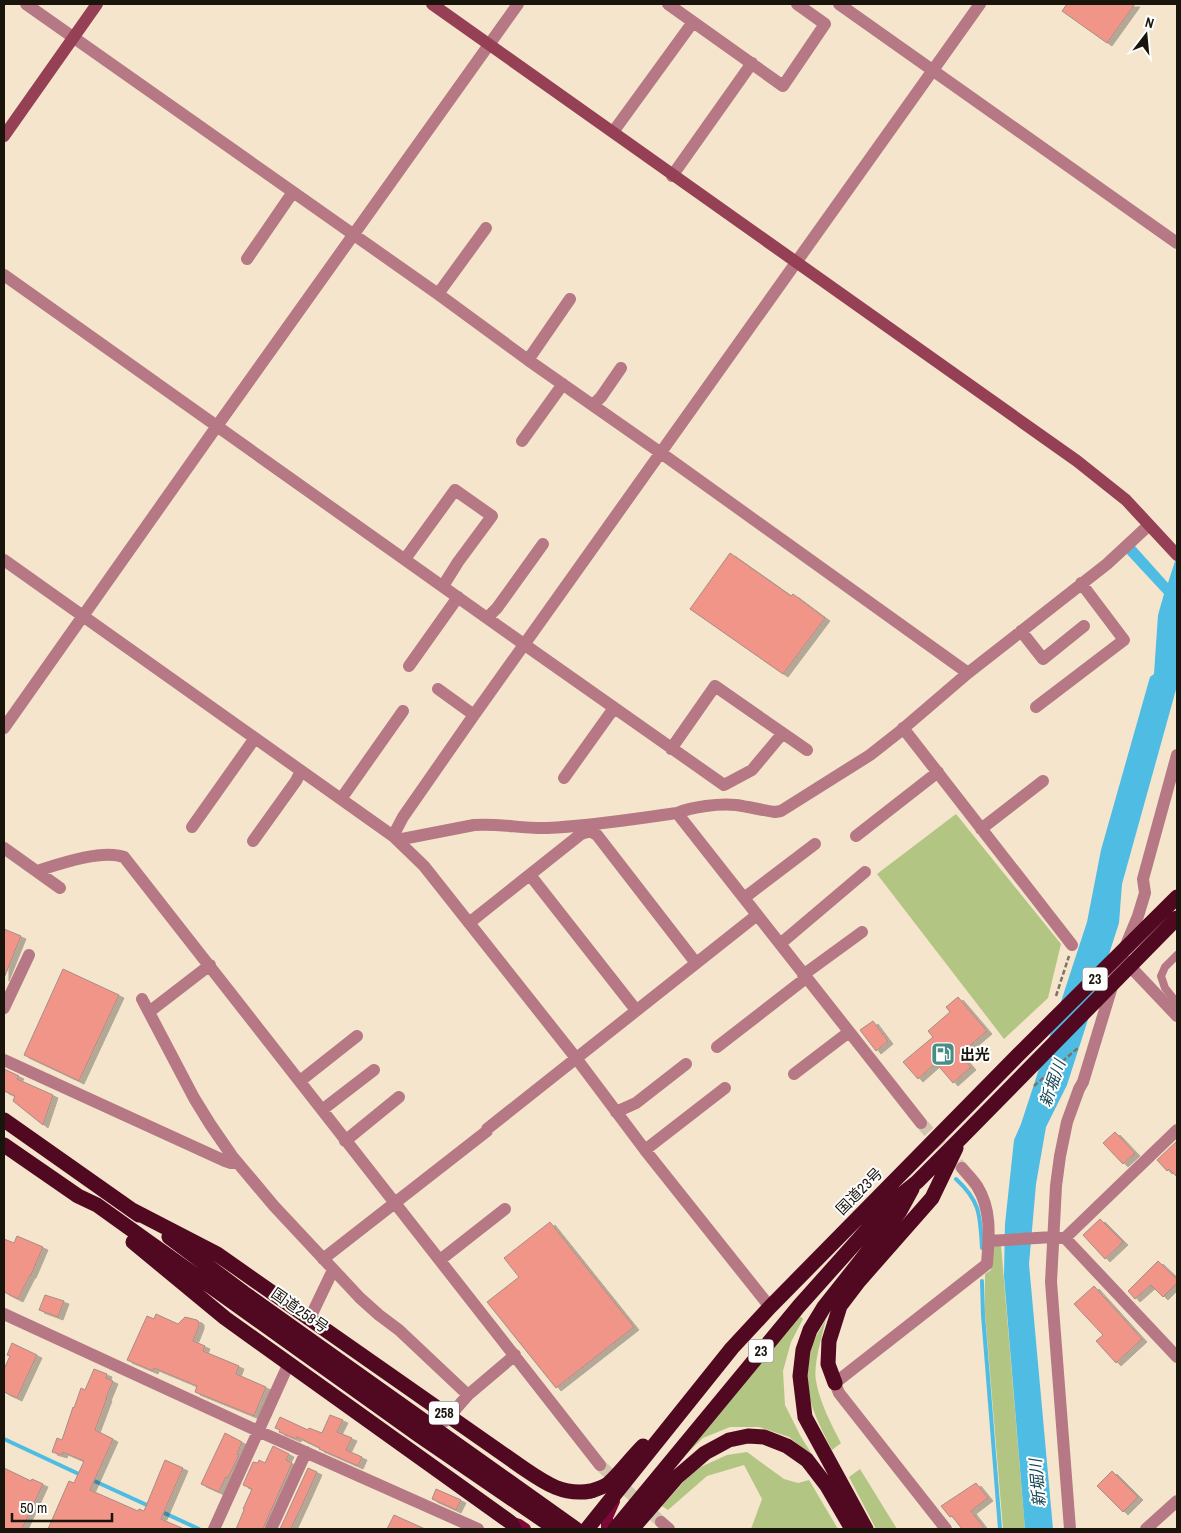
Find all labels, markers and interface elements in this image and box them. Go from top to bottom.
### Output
north arrow [1121,10,1171,60]
text: N [1143,13,1156,32]
road number: 23 [1082,968,1108,991]
fuel station icon: 出光 [930,1041,956,1067]
place label: 出光 [960,1044,990,1065]
water label: 新堀川 [1034,1055,1071,1109]
street label: 国道23号 [831,1163,887,1219]
street label: 国道258号 [267,1283,333,1337]
road number: 23 [748,1340,774,1362]
road number: 258 [429,1402,459,1425]
water label: 新堀川 [1024,1456,1050,1508]
scale bar [12,1490,112,1522]
text: 50 m [20,1497,47,1518]

